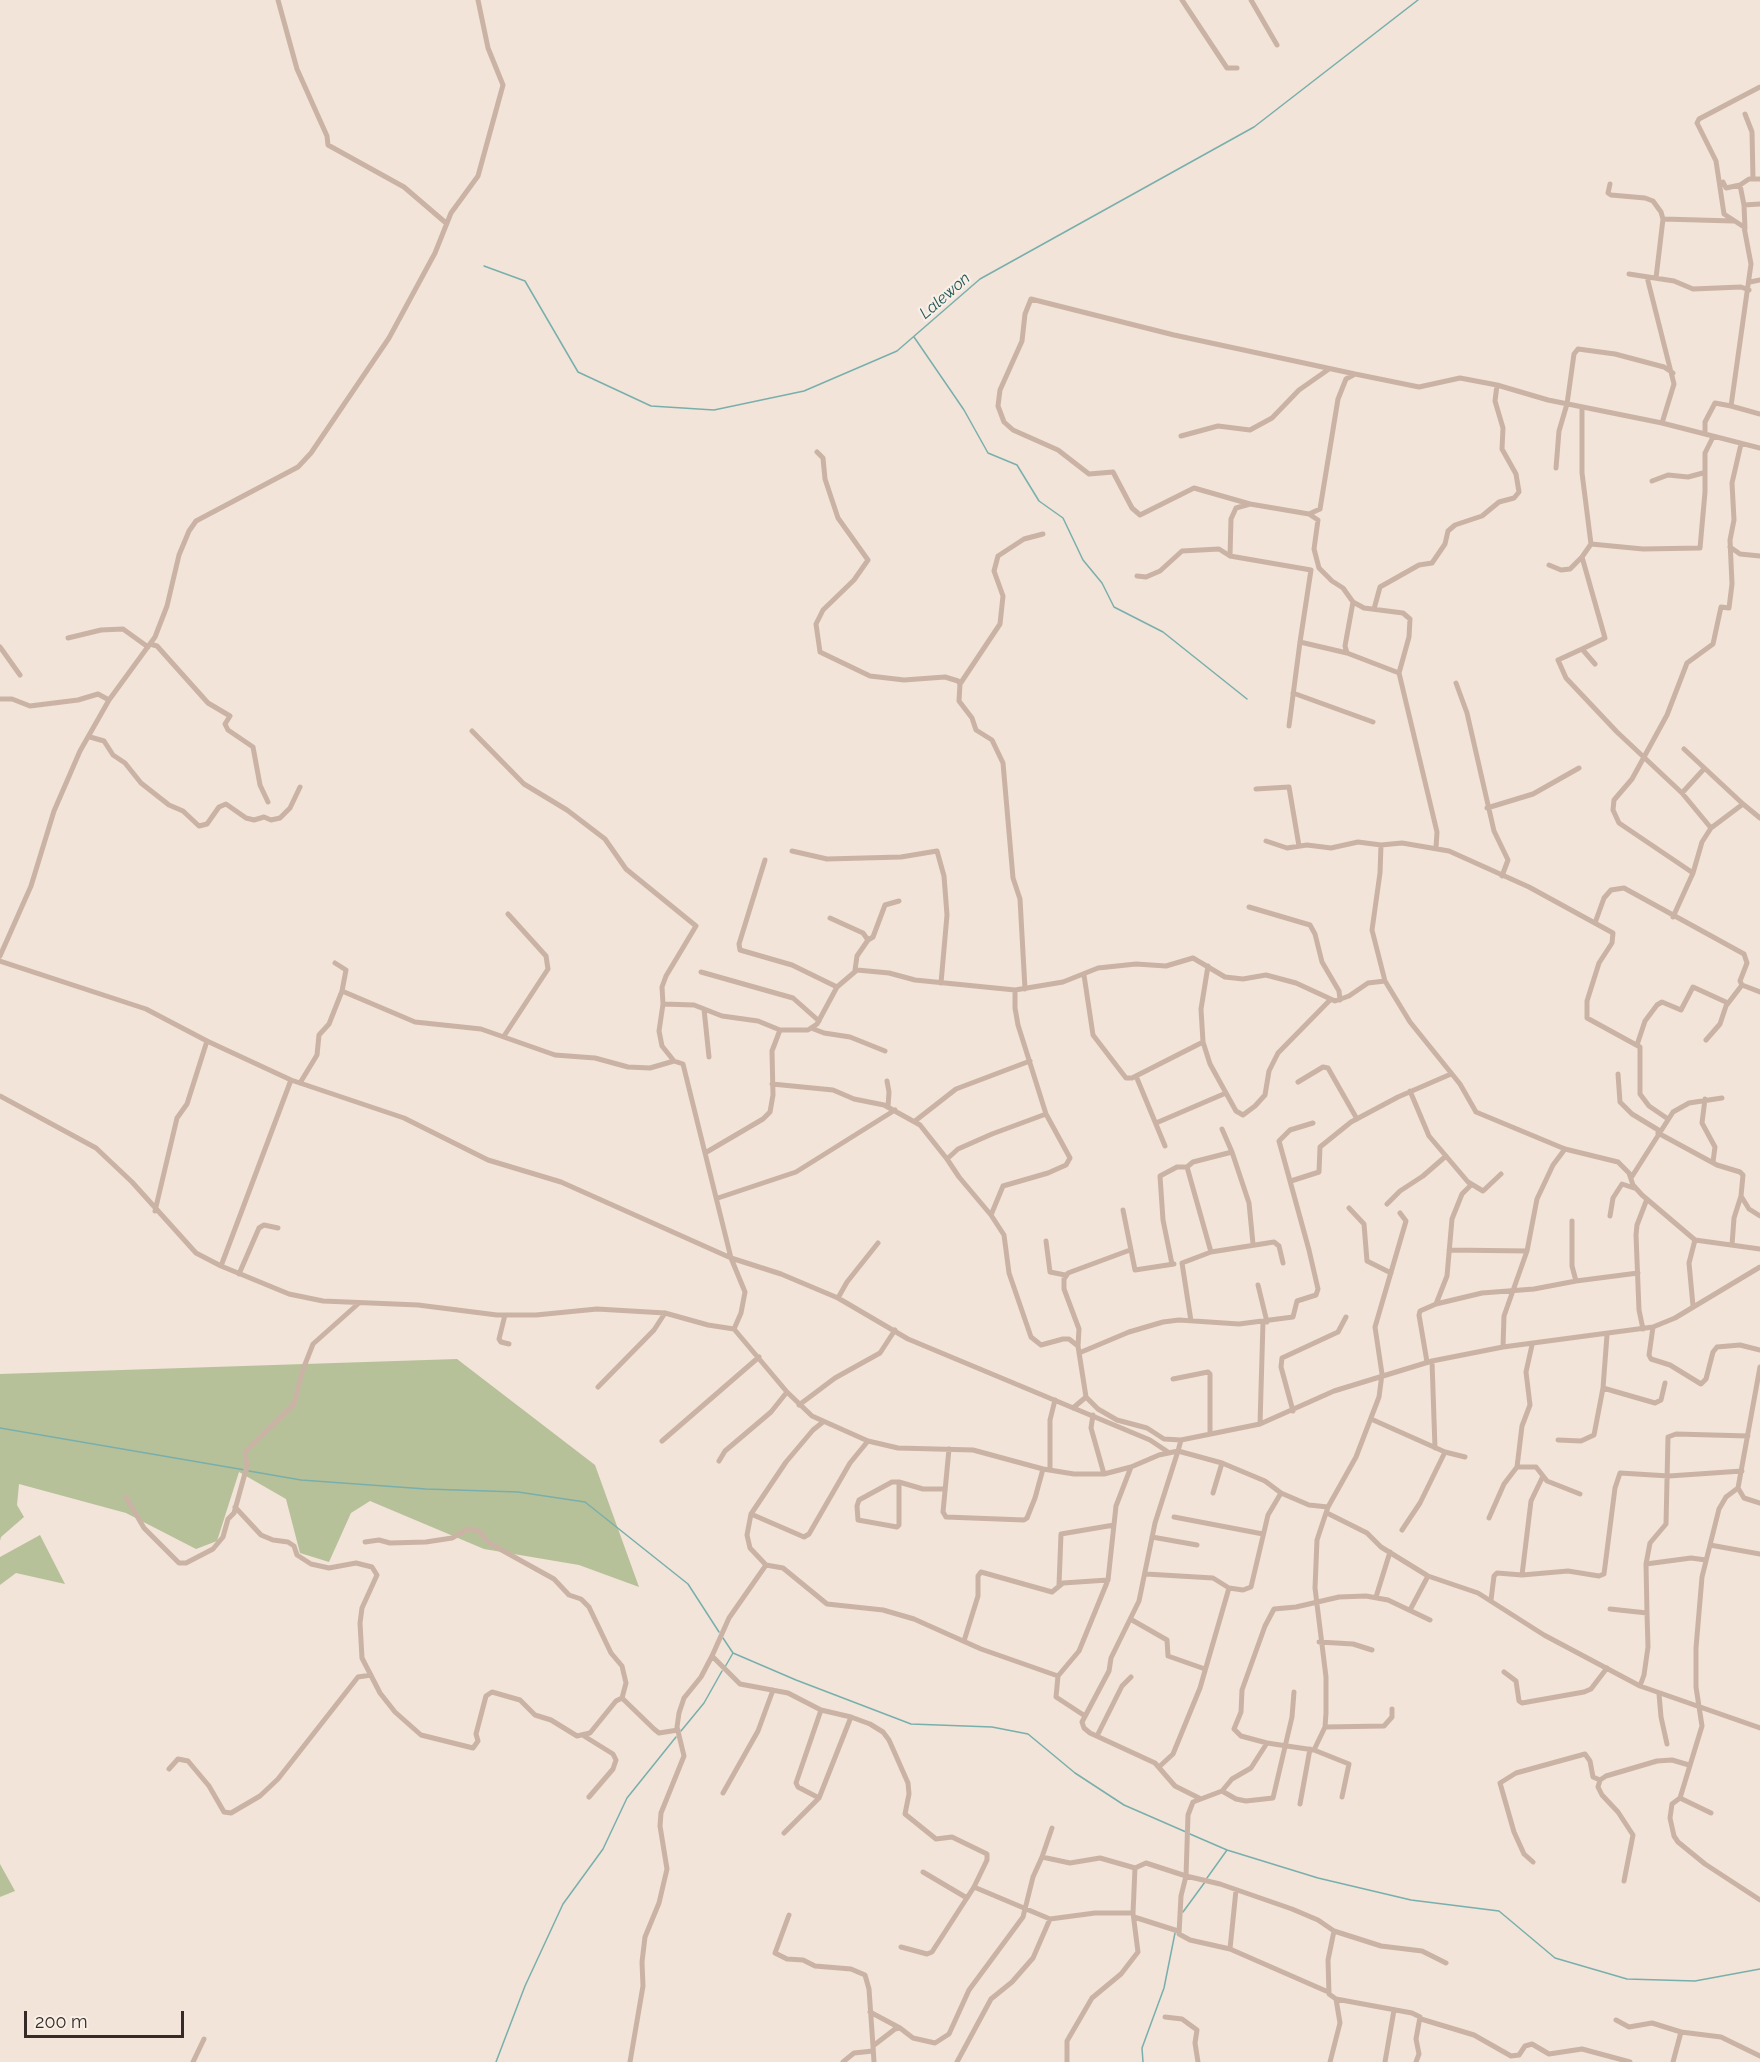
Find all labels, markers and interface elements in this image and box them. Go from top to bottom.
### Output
water label: Lalewon [916,269,974,323]
scale bar [27,1999,188,2037]
text: 200 m [35,2011,88,2032]

